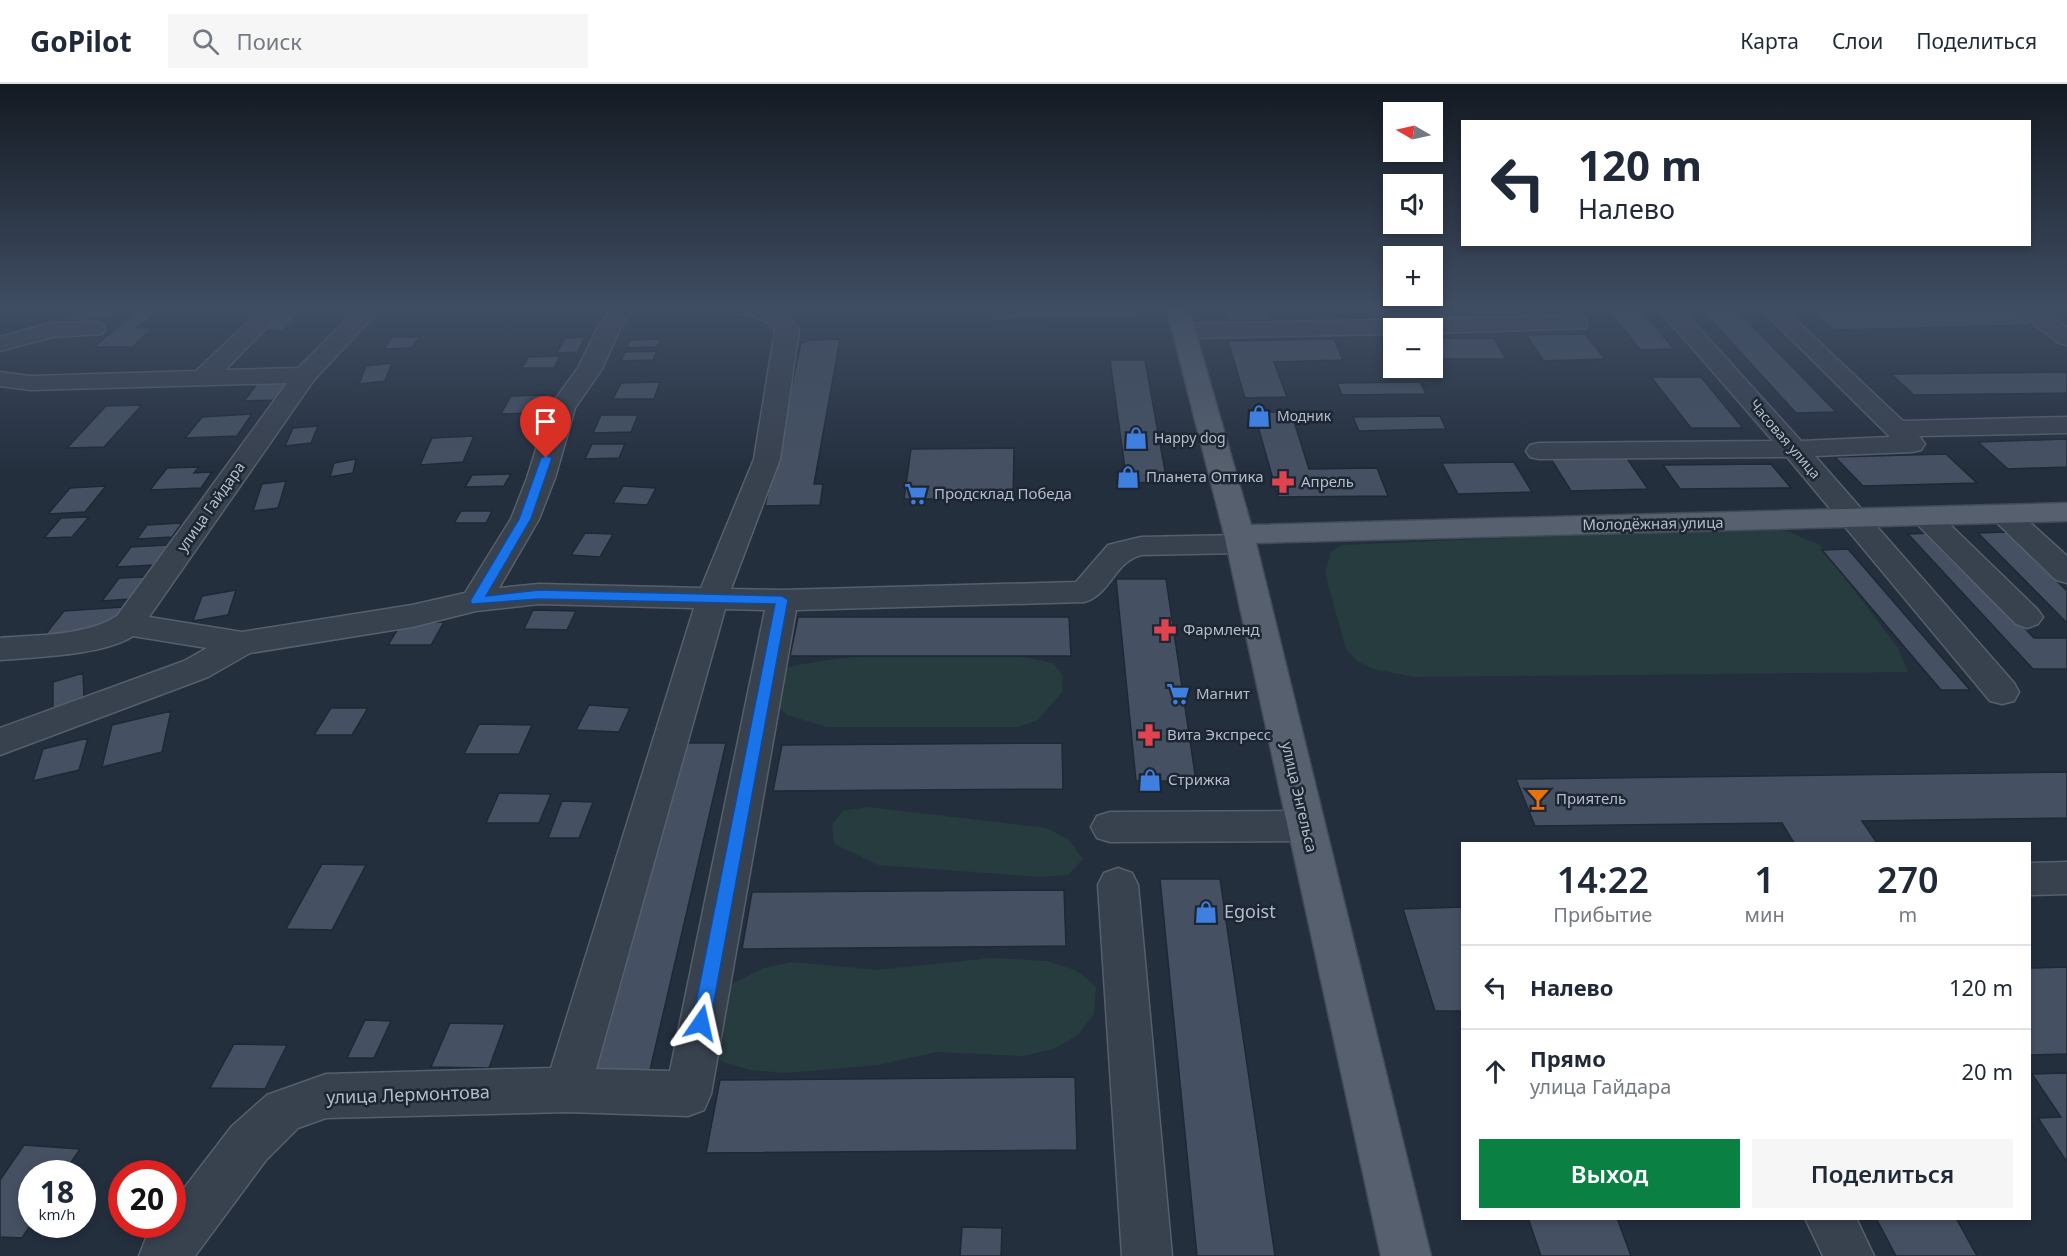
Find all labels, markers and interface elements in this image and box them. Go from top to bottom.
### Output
search box [168,14,588,68]
text: GoPilot [30,22,132,60]
icon: search [189,25,222,58]
text: Поиск [237,26,302,56]
text: Карта [1740,27,1799,55]
text: Слои [1832,27,1883,55]
text: Поделиться [1916,27,2037,55]
north arrow [1383,102,1443,162]
map controls [1383,102,1443,378]
text: 120 m [1578,136,1702,193]
icon: left [1479,144,1557,222]
button: sound [1383,174,1443,234]
text: Налево [1578,190,1675,227]
button: + [1383,246,1443,306]
button: − [1383,318,1443,378]
street label: Часовая улица [1746,395,1825,482]
pin [520,396,571,458]
shop icon: Модник [1246,403,1272,429]
icon: arrive [529,405,562,438]
place label: Модник [1277,406,1332,425]
shop icon: Happy dog [1123,425,1149,451]
place label: Happy dog [1154,428,1226,447]
street label: улица Гайдара [172,457,249,556]
shop icon: Планета Оптика [1115,464,1141,490]
place label: Планета Оптика [1146,466,1263,486]
pharmacy icon: Апрель [1270,469,1296,495]
place label: Апрель [1301,471,1354,491]
supermarket icon: Продсклад Победа [903,481,929,507]
place label: Продсклад Победа [934,483,1072,503]
street label: Молодёжная улица [1582,512,1724,534]
pharmacy icon: Фармленд [1152,617,1178,643]
place label: Фармленд [1183,619,1260,639]
supermarket icon: Магнит [1165,681,1191,707]
place label: Магнит [1196,683,1250,703]
pharmacy icon: Вита Экспресс [1136,722,1162,748]
place label: Вита Экспресс [1167,724,1271,744]
street label: улица Энгельса [1278,740,1322,854]
shop icon: Стрижка [1137,767,1163,793]
place label: Стрижка [1168,769,1230,789]
bar icon: Приятель [1525,786,1551,812]
place label: Приятель [1556,788,1626,808]
text: 14:22 [1557,855,1649,904]
text: 1 [1754,855,1775,904]
text: 270 [1877,855,1939,904]
shop icon: Egoist [1193,899,1219,925]
place label: Egoist [1224,899,1276,923]
text: Прибытие [1553,901,1652,928]
text: мин [1745,901,1785,928]
text: m [1898,901,1917,928]
icon: left [1479,971,1512,1004]
text: Налево [1530,972,1613,1002]
text: 120 m [1949,972,2013,1002]
position arrow [669,991,733,1055]
text: Прямо [1530,1043,1606,1073]
icon: ahead [1479,1055,1512,1088]
text: 20 m [1962,1056,2013,1086]
text: улица Гайдара [1530,1073,1671,1100]
street label: улица Лермонтова [326,1079,490,1109]
button: Выход [1479,1139,1740,1208]
button: Поделиться [1752,1139,2013,1208]
speed limit sign: 20 [108,1160,186,1238]
text: 18 [40,1171,74,1212]
text: km/h [39,1204,75,1224]

